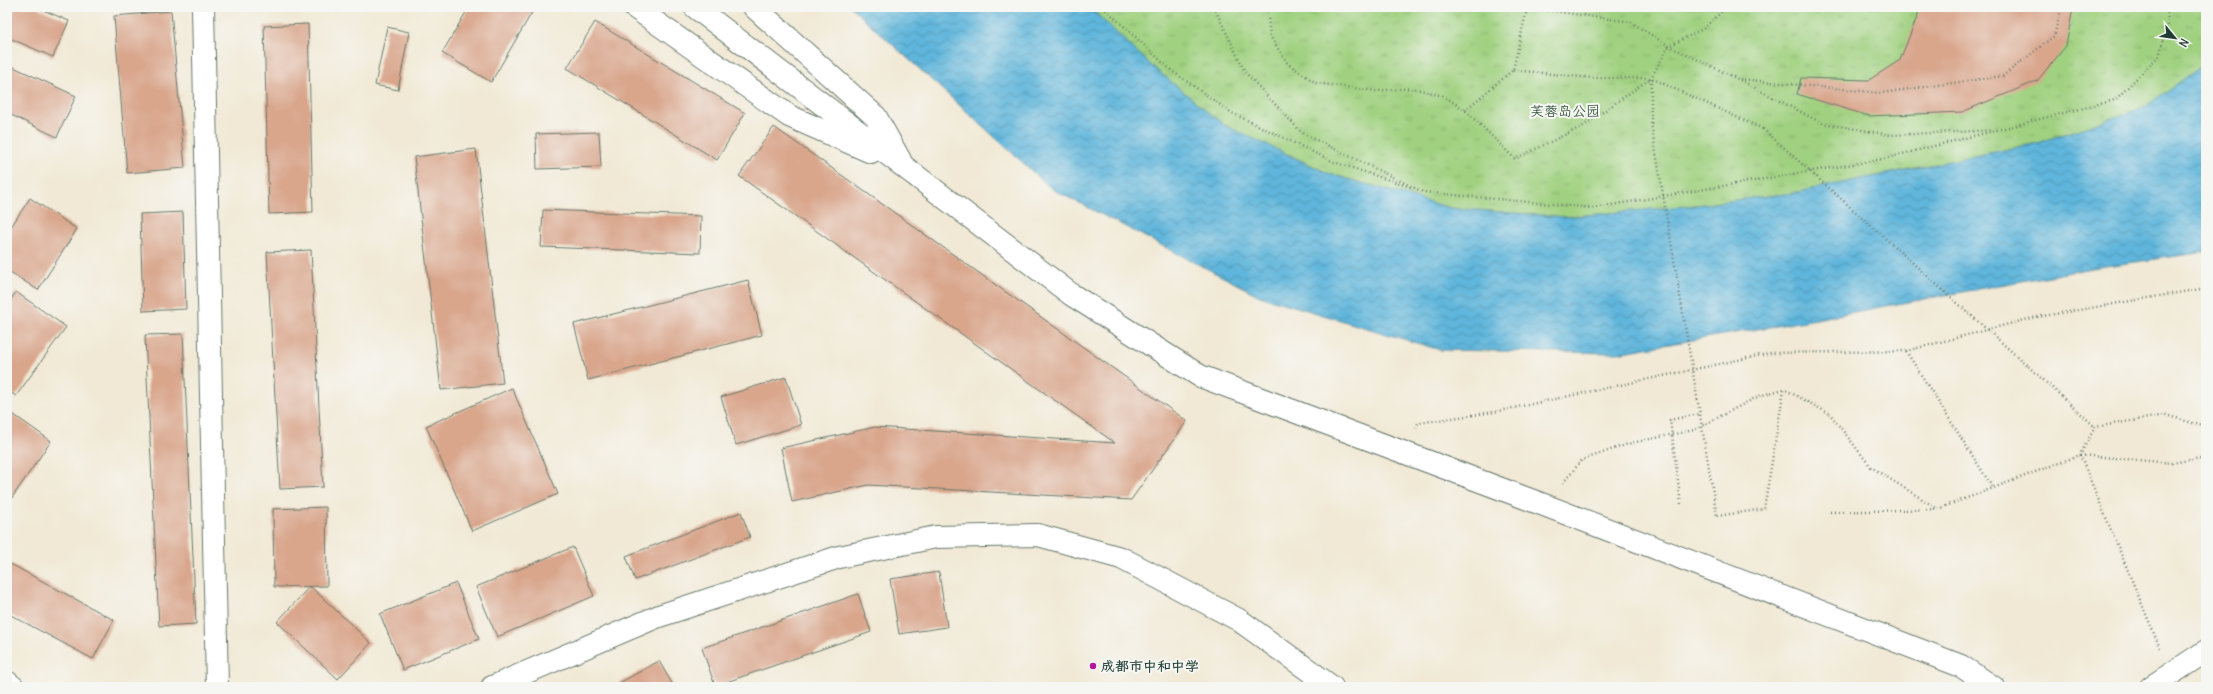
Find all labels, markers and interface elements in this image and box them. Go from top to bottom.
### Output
north arrow [2155,18,2195,58]
text: N [2176,36,2192,50]
park label: 芙蓉岛公园 [1530,102,1600,120]
place label: 成都市中和中学 [1101,657,1199,675]
marker: 成都市中和中学 [1088,661,1098,671]

